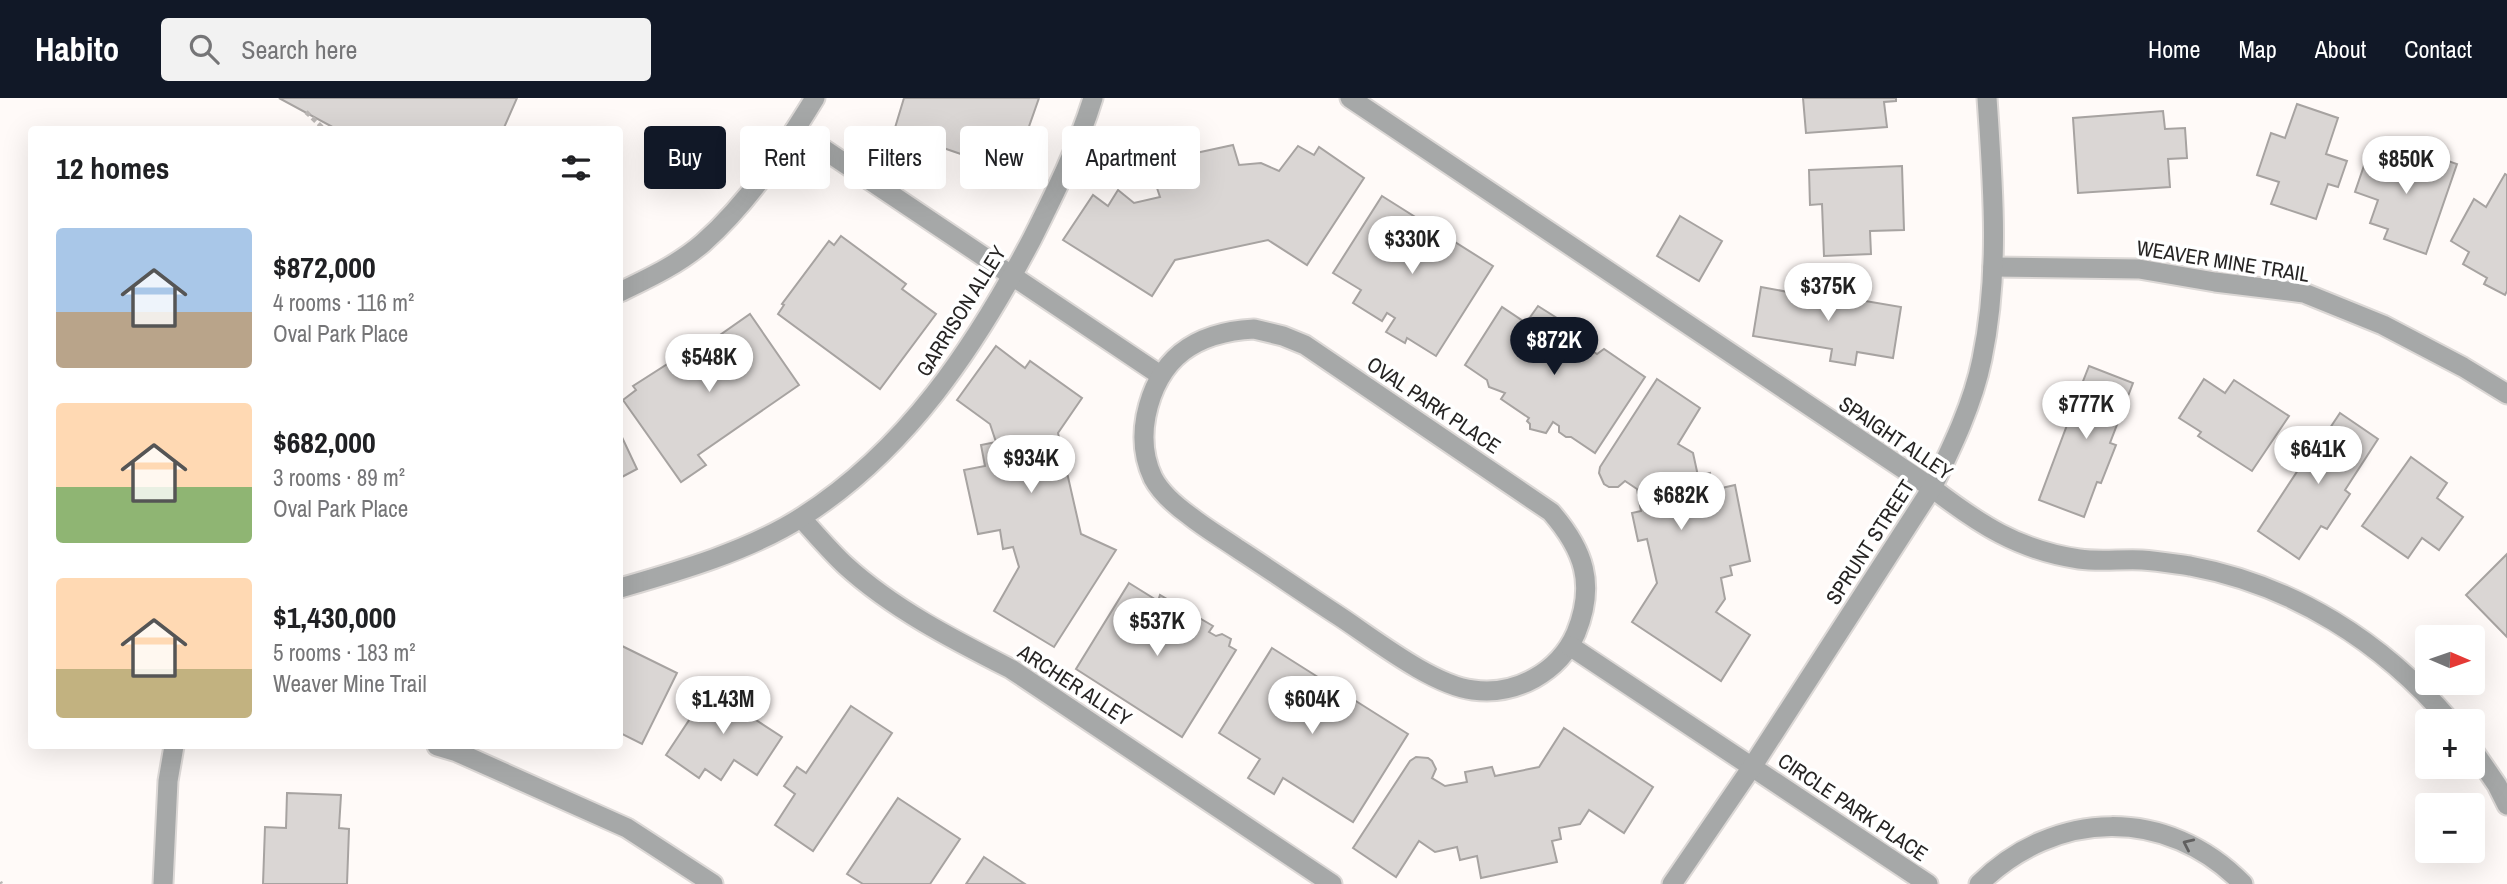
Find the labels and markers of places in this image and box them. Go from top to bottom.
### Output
pin: $850K [2357,136,2455,196]
pin: $330K [1363,216,1461,276]
pin: $375K [1779,264,1877,323]
pin: $872K [1505,317,1603,377]
pin: $548K [660,334,758,394]
pin: $777K [2037,382,2135,441]
pin: $641K [2269,426,2367,486]
pin: $934K [982,436,1080,495]
pin: $682K [1632,472,1730,532]
pin: $537K [1108,598,1206,658]
pin: $1.43M [666,676,780,736]
pin: $604K [1263,676,1361,736]

